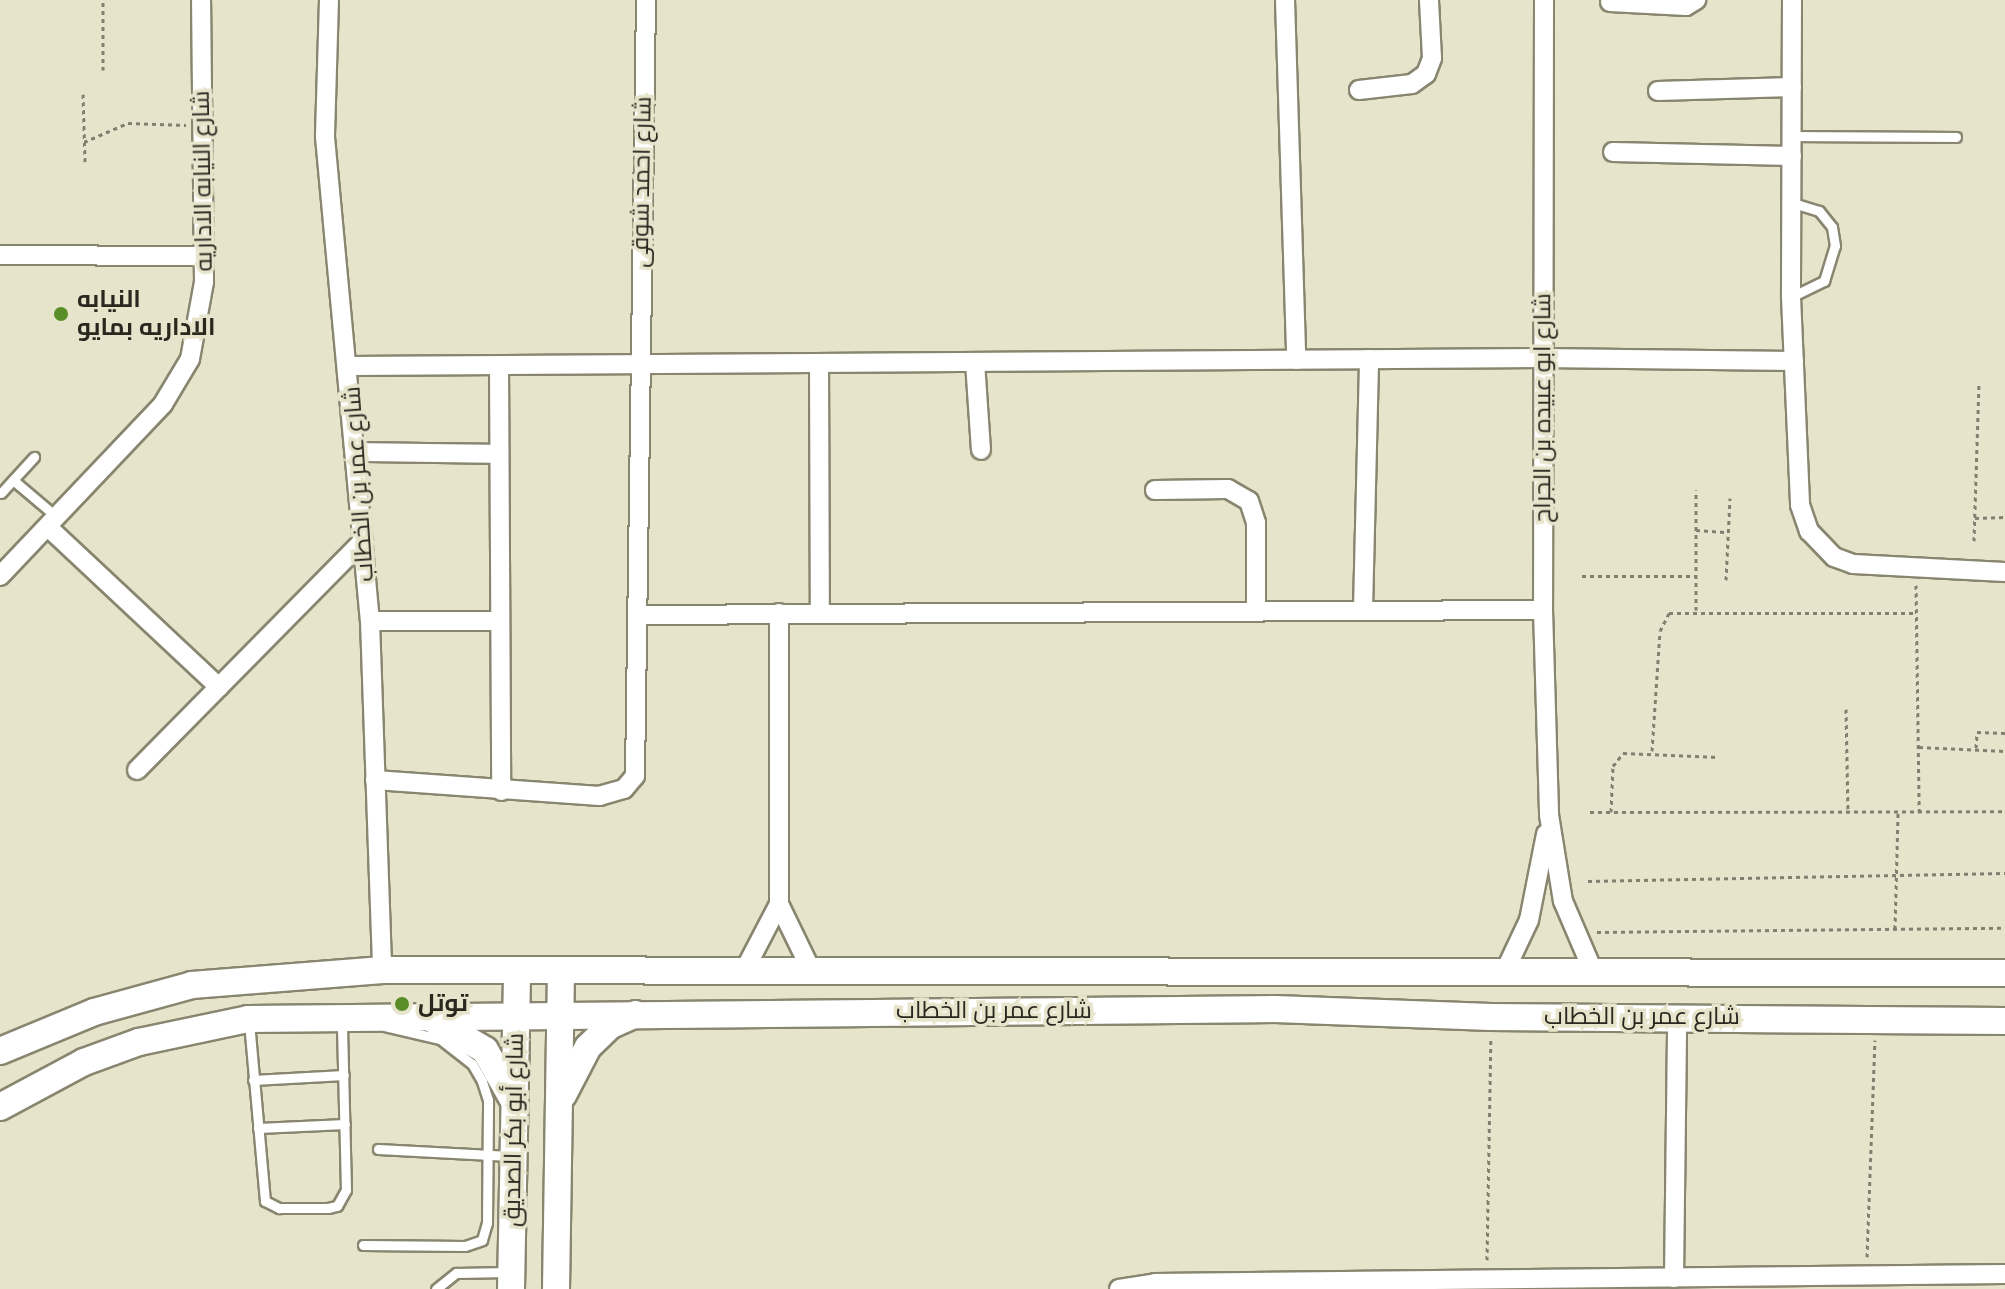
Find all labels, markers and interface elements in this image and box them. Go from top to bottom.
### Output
street label: شارع النيابه الاداريه [187,90,219,272]
street label: شارع احمد شوقى [626,96,658,268]
place label: النيابه الاداريه بمايو [77,286,215,342]
street label: شارع ابو عبيده بن الجراح [1529,293,1557,523]
marker: النيابه الاداريه بمايو [52,305,70,323]
street label: شارع عمر بن الخطاب [338,385,380,583]
place label: توتل [418,990,468,1018]
marker: توتل [393,995,411,1013]
street label: شارع عمر بن الخطاب [896,997,1092,1025]
street label: شارع عمر بن الخطاب [1544,1003,1740,1031]
street label: شارع أبو بكر الصديق [498,1033,530,1227]

